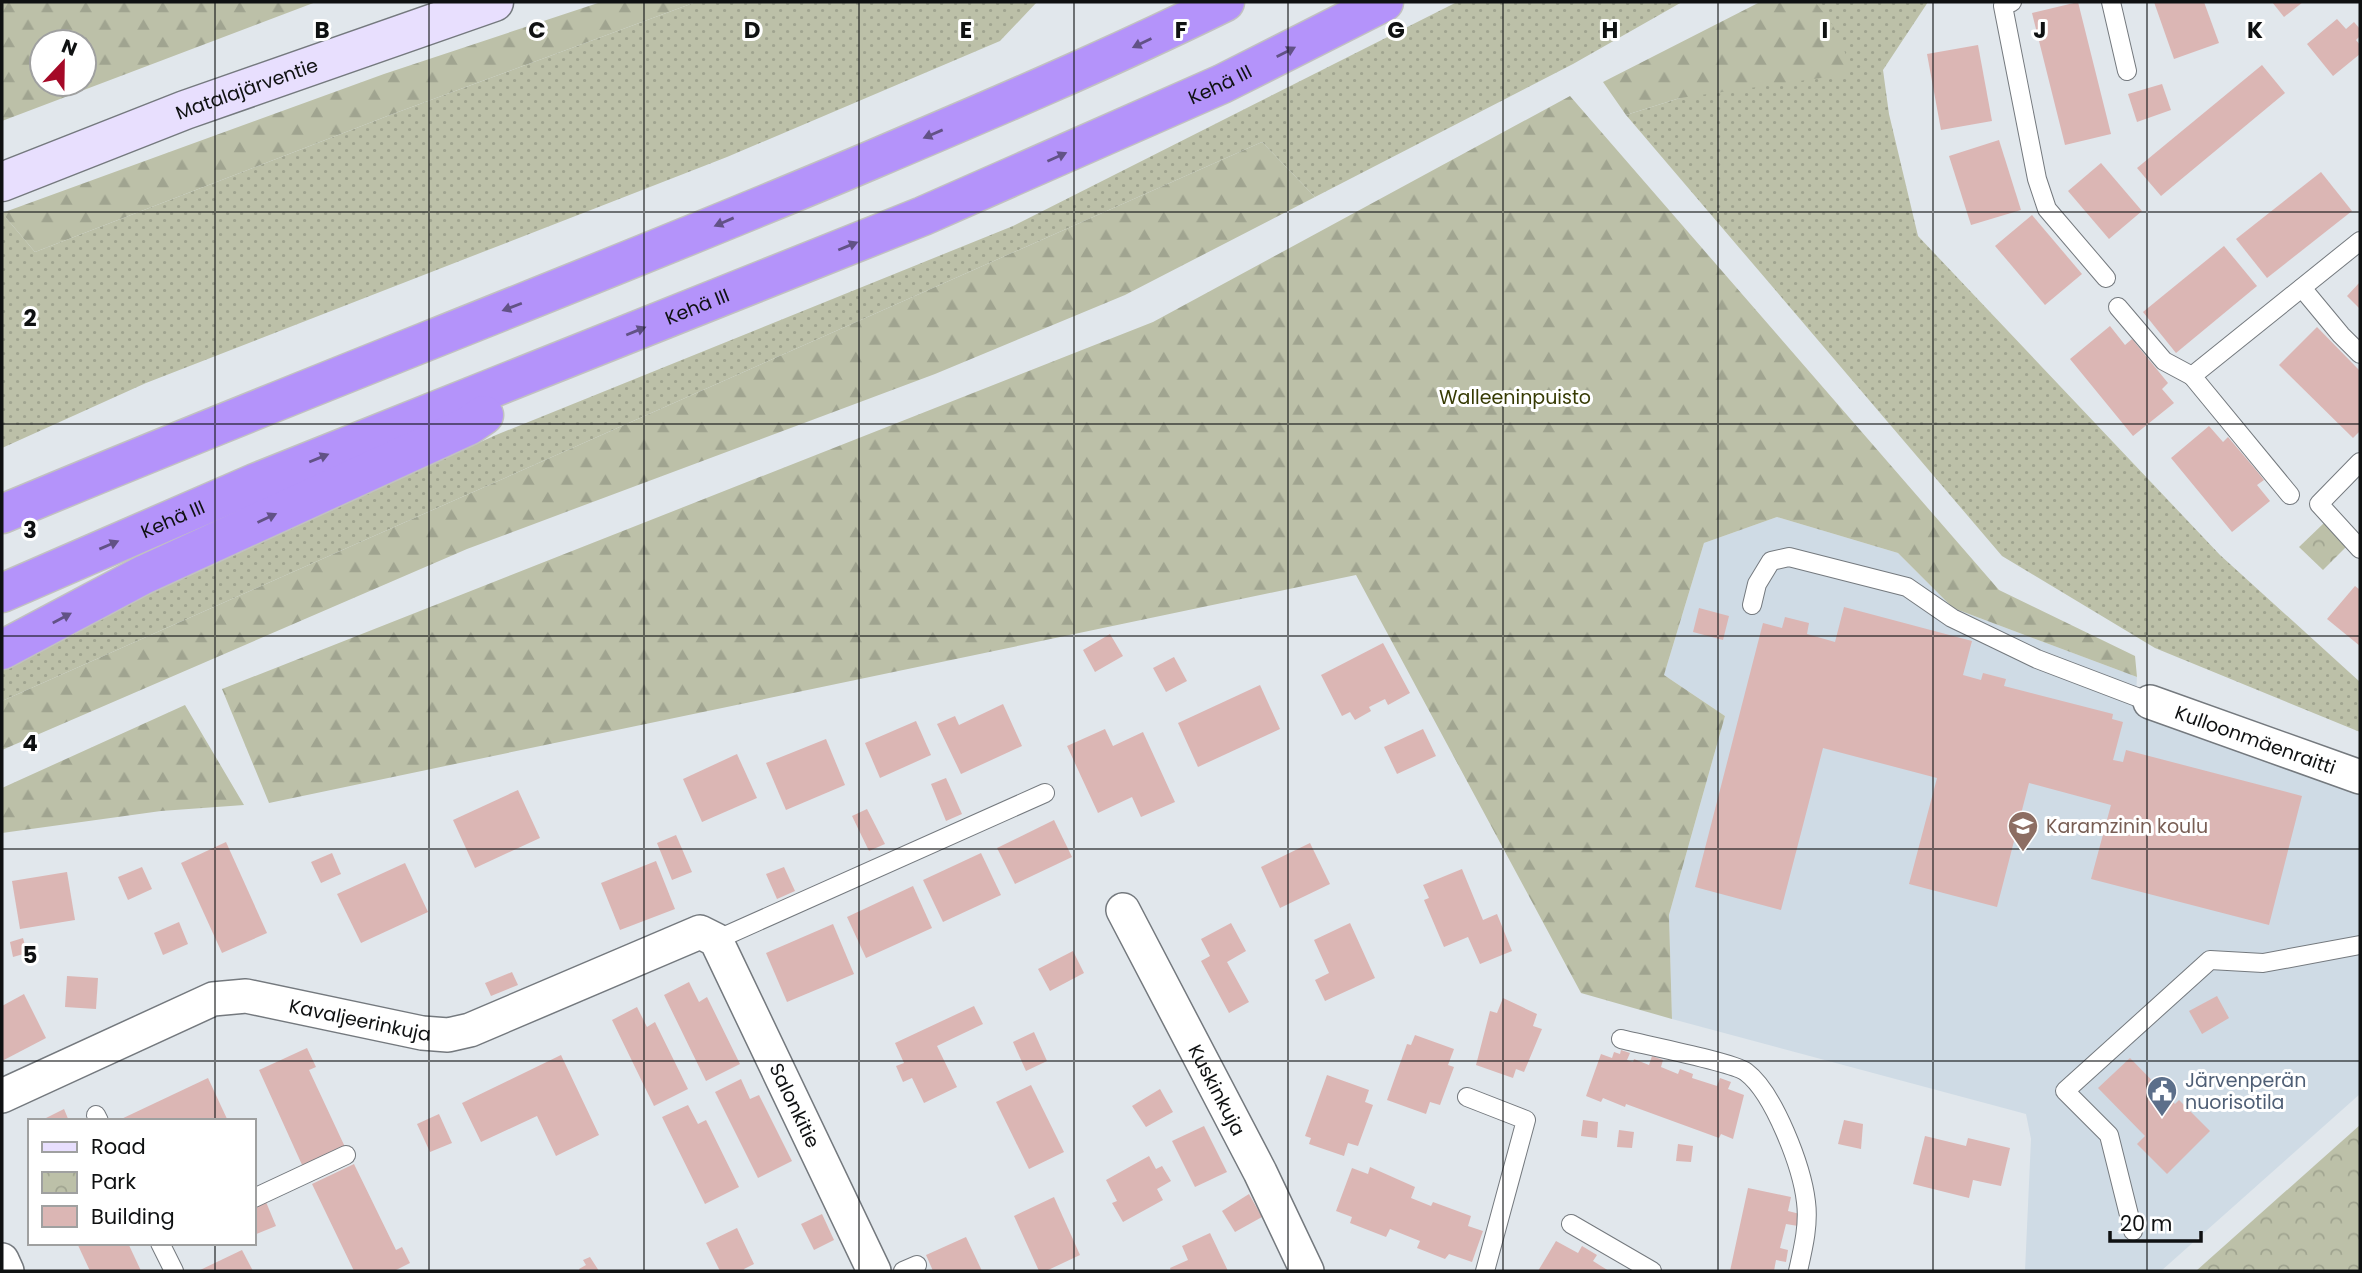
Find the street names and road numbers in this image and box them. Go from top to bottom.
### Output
street label: Matalajärventie [171,51,322,126]
street label: Kehä III [1184,58,1256,111]
street label: Kehä III [661,281,733,331]
street label: Kehä III [136,493,209,545]
street label: Kulloonmäenraitti [2171,699,2340,781]
street label: Kavaljeerinkuja [287,992,432,1047]
street label: Kuskinkuja [1182,1039,1252,1140]
street label: Salonkitie [763,1059,827,1152]

